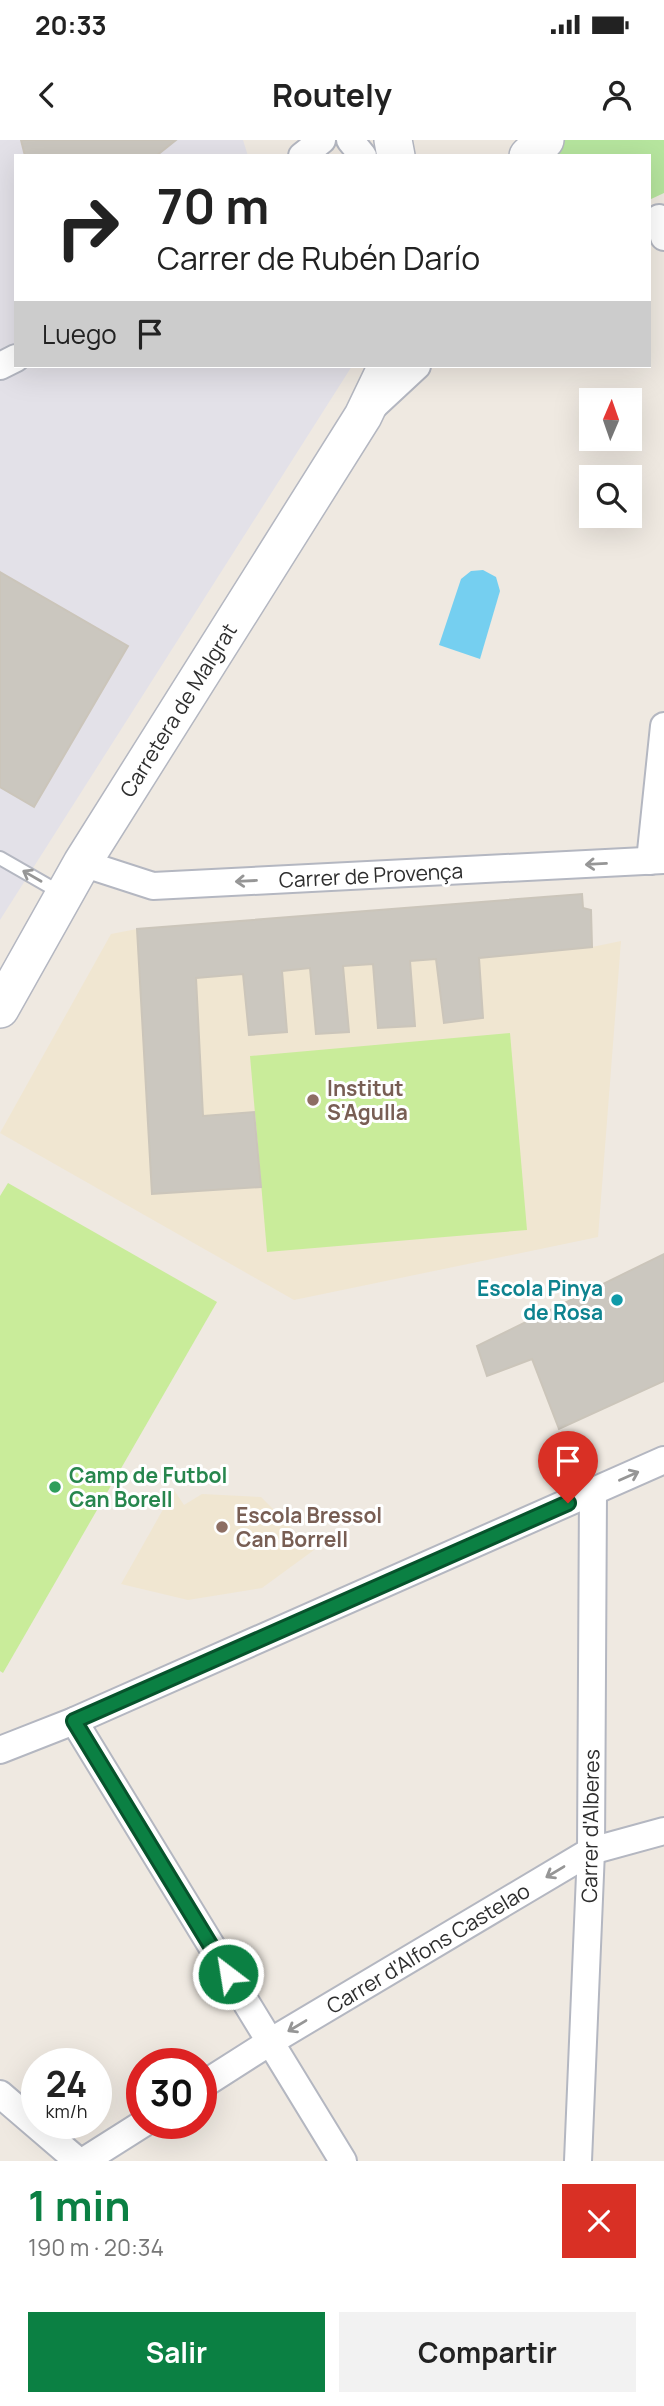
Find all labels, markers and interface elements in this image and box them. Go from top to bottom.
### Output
text: 20:33 [35,7,107,43]
text: Routely [272,73,392,117]
icon: back [28,76,66,114]
icon: person [598,76,636,114]
text: 70 m [157,172,269,239]
icon: right [42,182,133,273]
text: Carrer de Rubén Darío [157,236,480,280]
icon: arrive [131,315,169,353]
text: Luego [42,316,117,352]
north arrow [579,388,642,452]
map controls [579,388,642,528]
button: search [579,465,642,528]
street label: Carretera de Malgrat [113,618,243,802]
street label: Carrer de Provença [278,856,464,894]
one-way arrow [585,857,608,870]
one-way arrow [22,869,42,883]
one-way arrow [235,875,258,888]
place label: Institut S'Agulla [327,1074,408,1126]
marker: Institut S'Agulla [305,1092,321,1108]
place label: Escola Pinya de Rosa [477,1274,603,1326]
marker: Escola Pinya de Rosa [609,1292,625,1308]
pin [538,1431,598,1503]
icon: arrive [549,1442,587,1480]
place label: Camp de Futbol Can Borell [69,1461,227,1513]
one-way arrow [618,1469,639,1482]
marker: Camp de Futbol Can Borell [47,1479,63,1495]
place label: Escola Bressol Can Borrell [236,1501,382,1553]
marker: Escola Bressol Can Borrell [214,1519,230,1535]
street label: Carrer d'Alberes [575,1749,605,1903]
one-way arrow [546,1865,566,1879]
street label: Carrer d'Alfons Castelao [321,1876,535,2020]
position arrow [191,1937,265,2011]
one-way arrow [287,2020,307,2034]
speed limit sign: 30 [126,2048,217,2139]
text: 24 [46,2060,87,2108]
text: km/h [46,2099,87,2123]
text: 1 min [28,2176,131,2234]
button: close [562,2184,636,2258]
text: 190 m · 20:34 [28,2231,164,2263]
button: Salir [28,2312,325,2392]
button: Compartir [339,2312,636,2392]

